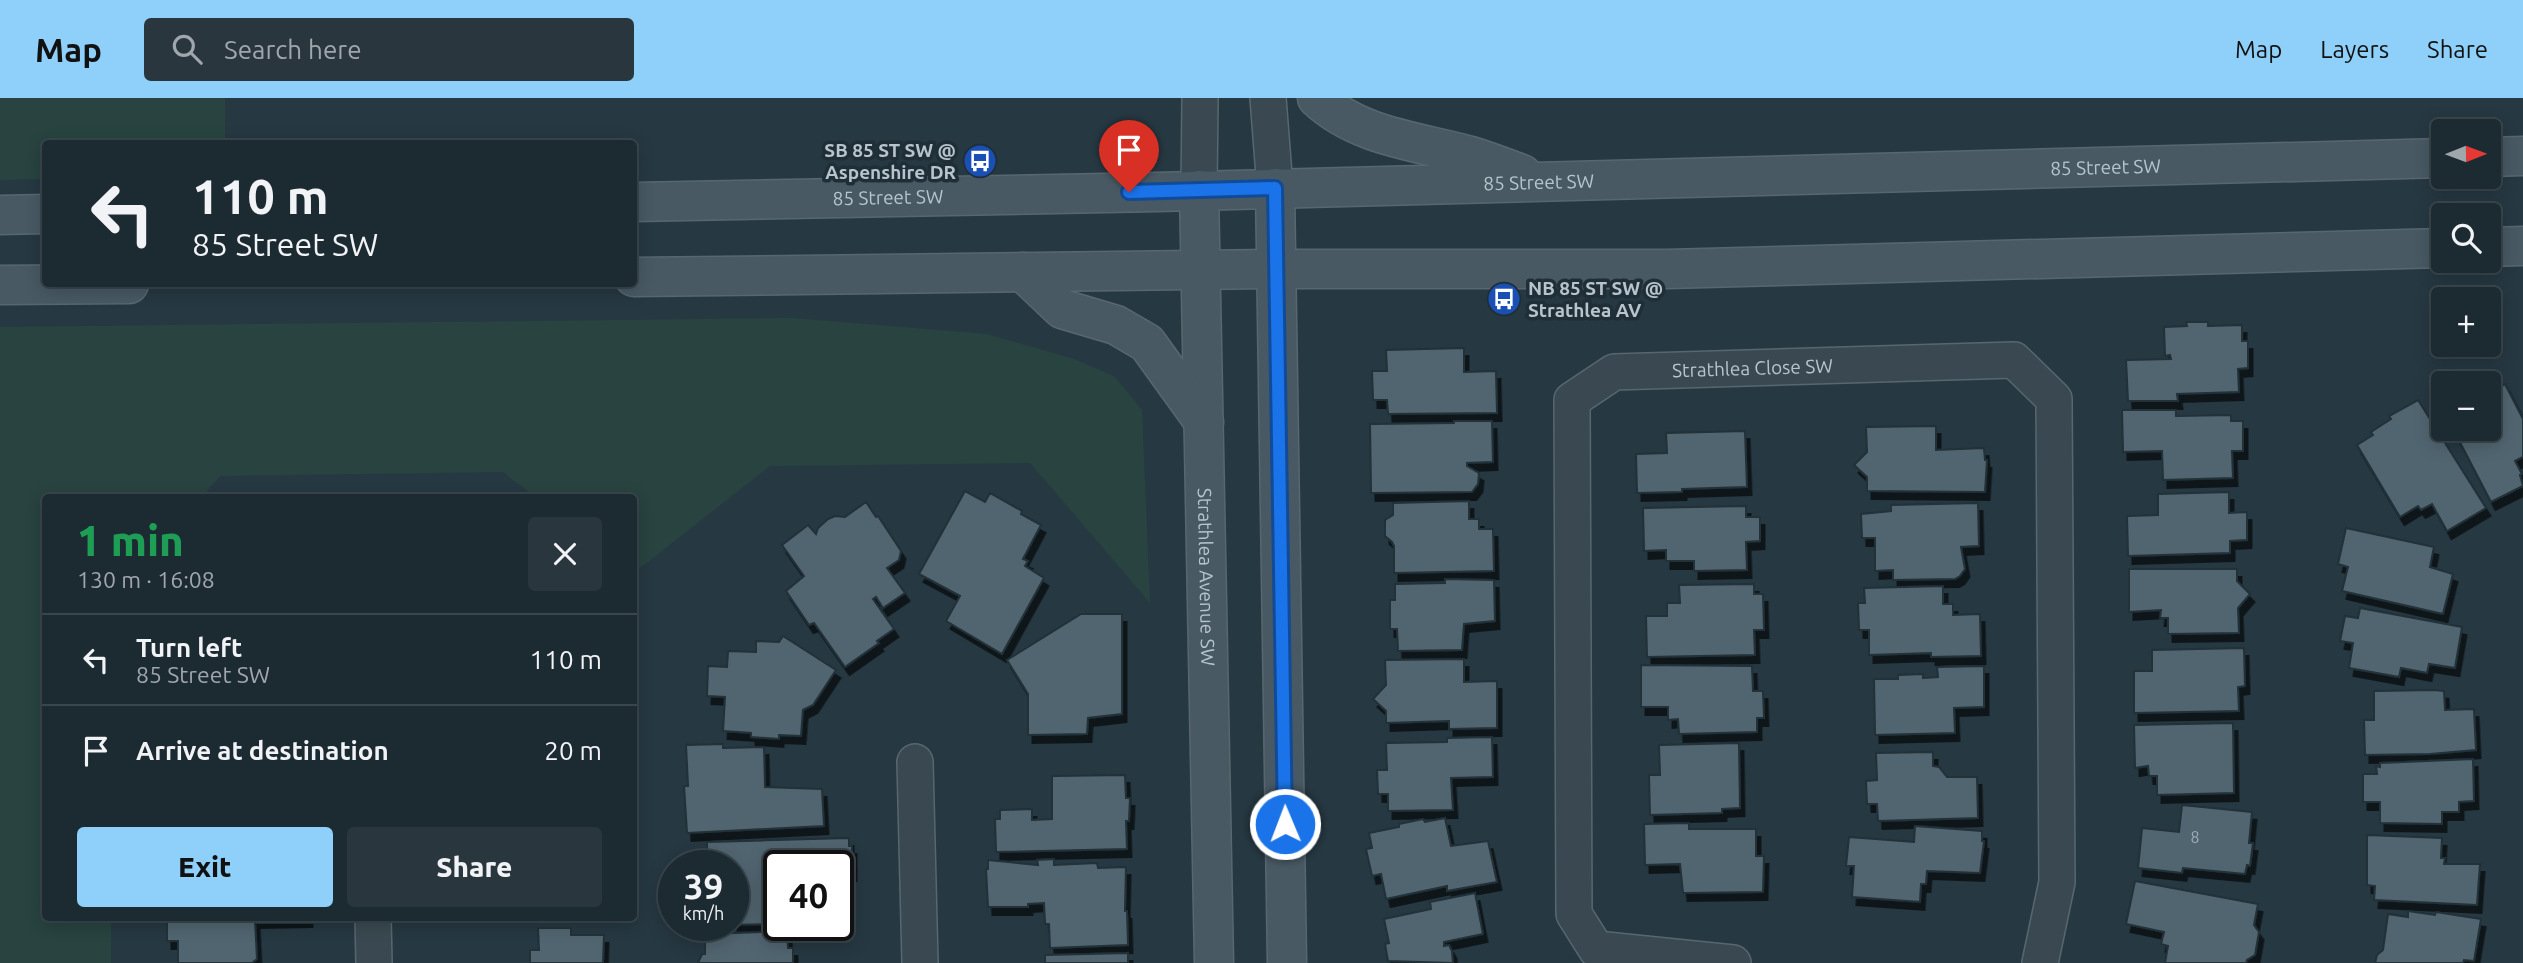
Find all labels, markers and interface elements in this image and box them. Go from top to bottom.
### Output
search box [144,18,634,81]
icon: search [168,30,206,68]
text: Map [35,31,102,68]
text: Search here [224,35,362,64]
text: Map [2235,36,2282,63]
text: Layers [2320,36,2389,63]
text: Share [2427,36,2488,63]
north arrow [2431,119,2501,189]
map controls [2431,119,2501,441]
pin [1099,120,1159,192]
icon: arrive [1110,131,1148,169]
place label: SB 85 ST SW @ Aspenshire DR [824,139,957,183]
bus stop icon: SB 85 ST SW @ Aspenshire DR [961,142,999,180]
street label: 85 Street SW [2050,154,2161,179]
icon: left [77,168,168,259]
text: 110 m [192,168,329,223]
street label: 85 Street SW [1483,169,1594,194]
street label: 85 Street SW [832,185,944,209]
button: search [2431,203,2501,273]
text: 85 Street SW [192,226,378,262]
place label: NB 85 ST SW @ Strathlea AV [1528,277,1663,321]
bus stop icon: NB 85 ST SW @ Strathlea AV [1485,280,1523,318]
button: + [2431,287,2501,357]
street label: Strathlea Close SW [1672,354,1833,381]
button: − [2431,371,2501,441]
street label: Strathlea Avenue SW [1194,488,1219,666]
text: 1 min [77,517,184,564]
button: close [528,517,602,591]
text: 130 m · 16:08 [77,567,215,592]
text: Turn left [136,633,242,662]
icon: left [77,641,115,679]
text: 110 m [530,645,602,674]
text: 85 Street SW [136,662,270,687]
icon: arrive [77,732,115,770]
text: Arrive at destination [136,736,389,765]
text: 20 m [544,736,602,765]
position arrow [1248,787,1322,861]
button: Exit [77,827,333,907]
button: Share [347,827,602,907]
house number: 8 [2190,828,2200,846]
speed limit sign: 40 [763,850,854,941]
text: 39 [684,866,723,906]
text: km/h [683,903,724,923]

